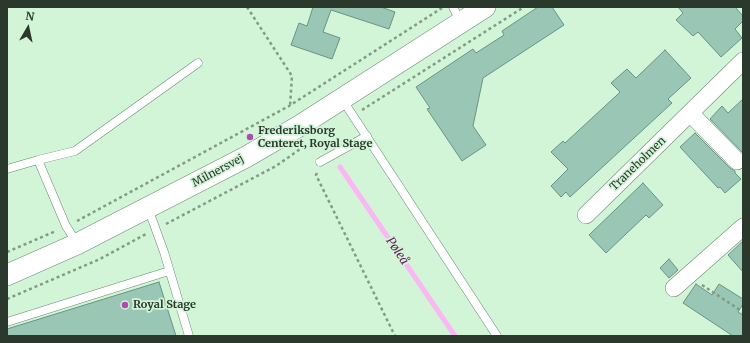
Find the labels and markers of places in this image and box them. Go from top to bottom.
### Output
place label: Frederiksborg Centeret, Royal Stage [258,124,372,150]
marker: Frederiksborg Centeret, Royal Stage [245,132,255,142]
place label: Royal Stage [133,298,196,312]
marker: Royal Stage [120,300,130,310]

